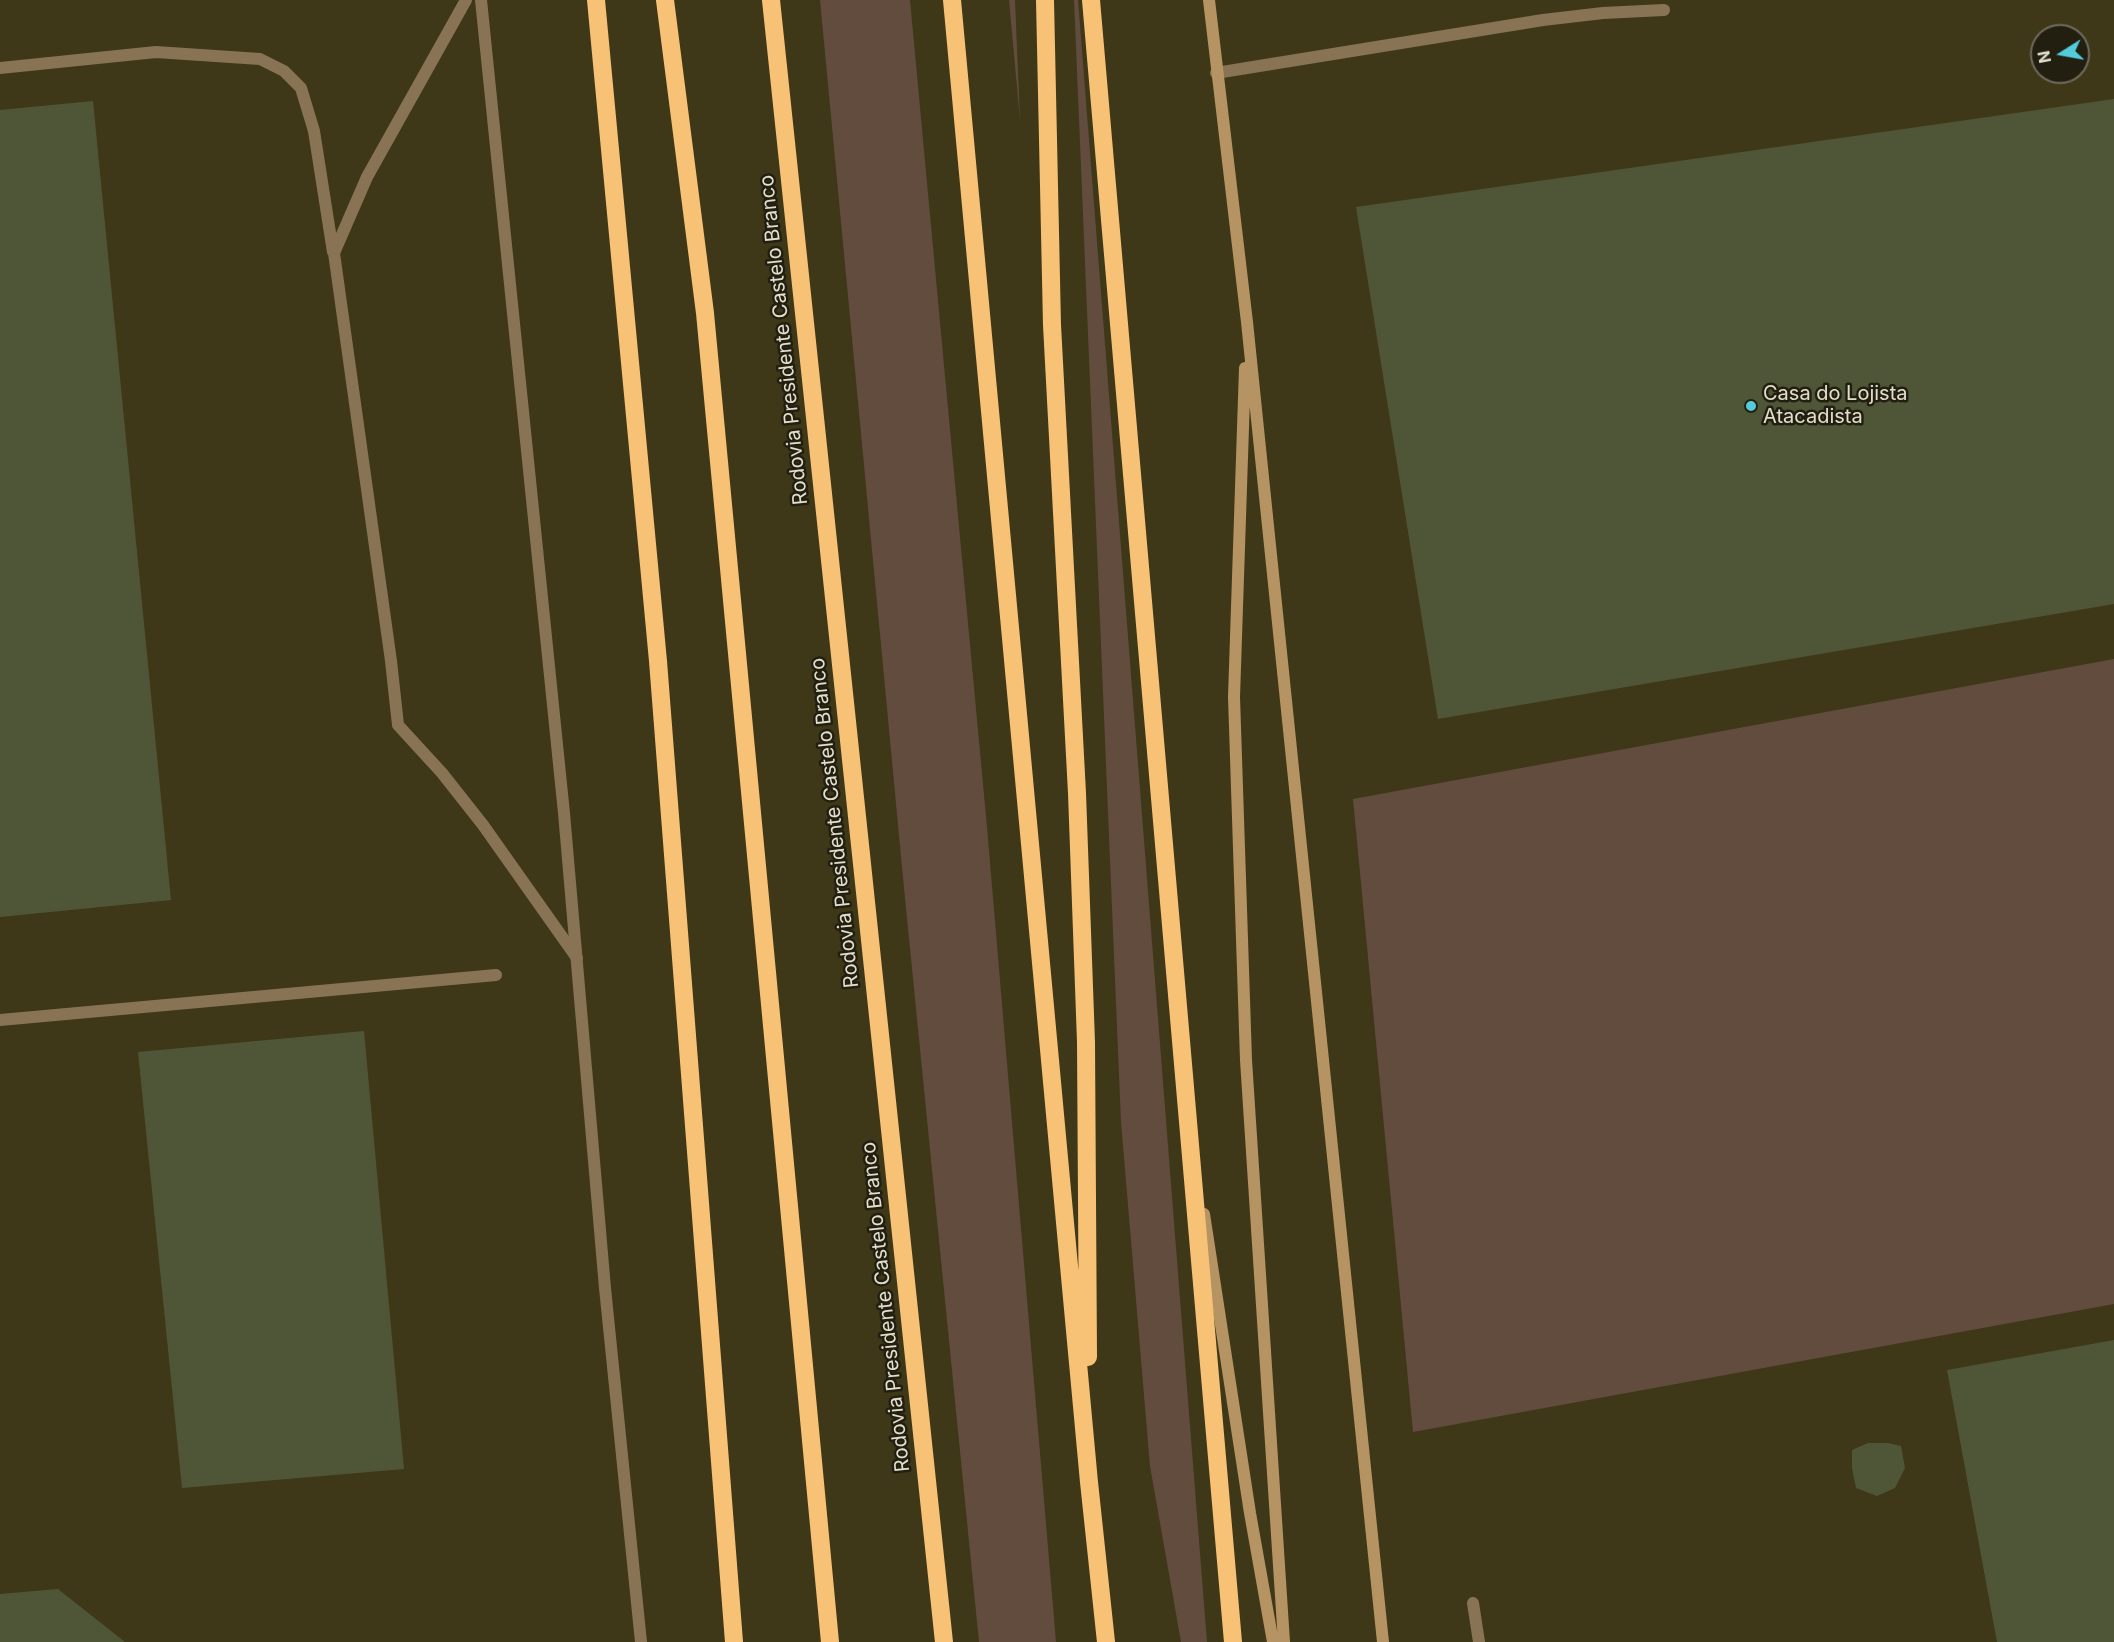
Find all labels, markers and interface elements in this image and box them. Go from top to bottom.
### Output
north arrow [2030,24,2090,84]
text: N [2033,49,2055,65]
street label: Rodovia Presidente Castelo Branco [755,174,813,506]
place label: Casa do Lojista Atacadista [1763,382,1908,429]
marker: Casa do Lojista Atacadista [1744,399,1758,413]
street label: Rodovia Presidente Castelo Branco [806,657,864,989]
street label: Rodovia Presidente Castelo Branco [857,1141,915,1473]

